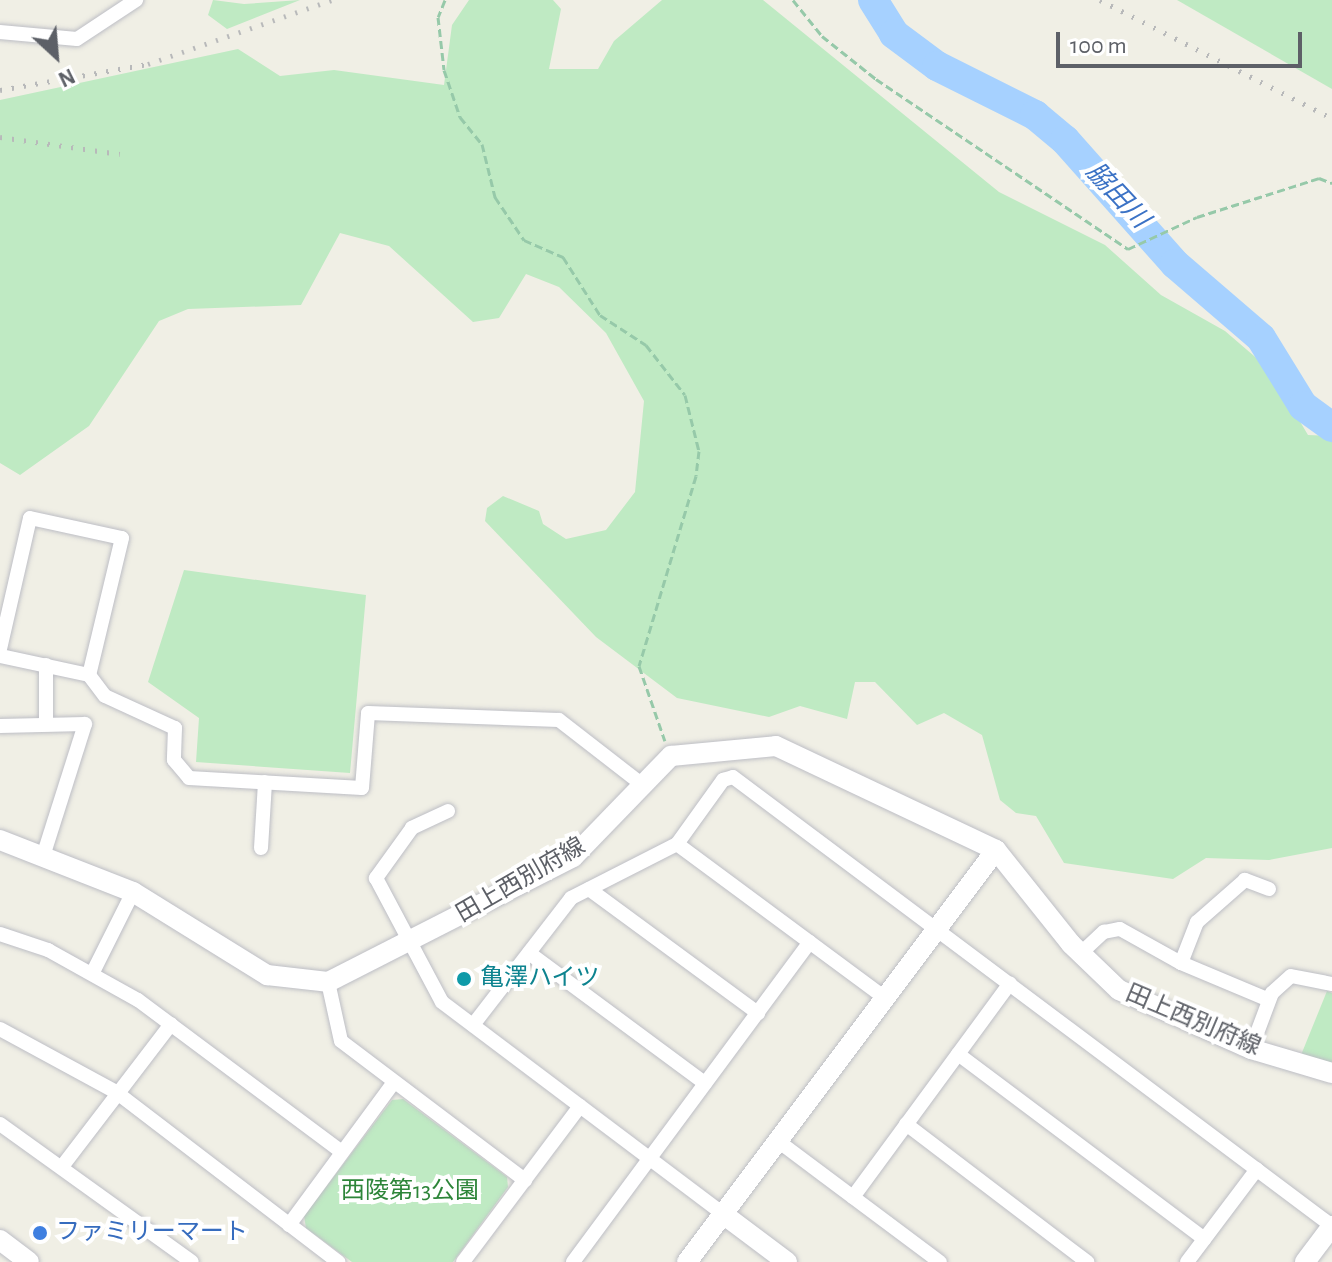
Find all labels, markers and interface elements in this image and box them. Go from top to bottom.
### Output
north arrow [16,16,96,96]
scale bar [1060,16,1306,66]
text: 100 m [1070,34,1127,58]
text: N [55,64,78,91]
water label: 脇田川 [1079,157,1155,235]
street label: 田上西別府線 [451,833,591,929]
place label: 亀澤ハイツ [480,965,600,993]
marker: 亀澤ハイツ [455,970,473,988]
street label: 田上西別府線 [1121,980,1265,1062]
park label: 西陵第13公園 [341,1178,479,1206]
place label: ファミリーマート [56,1219,248,1247]
marker: ファミリーマート [31,1224,49,1242]

